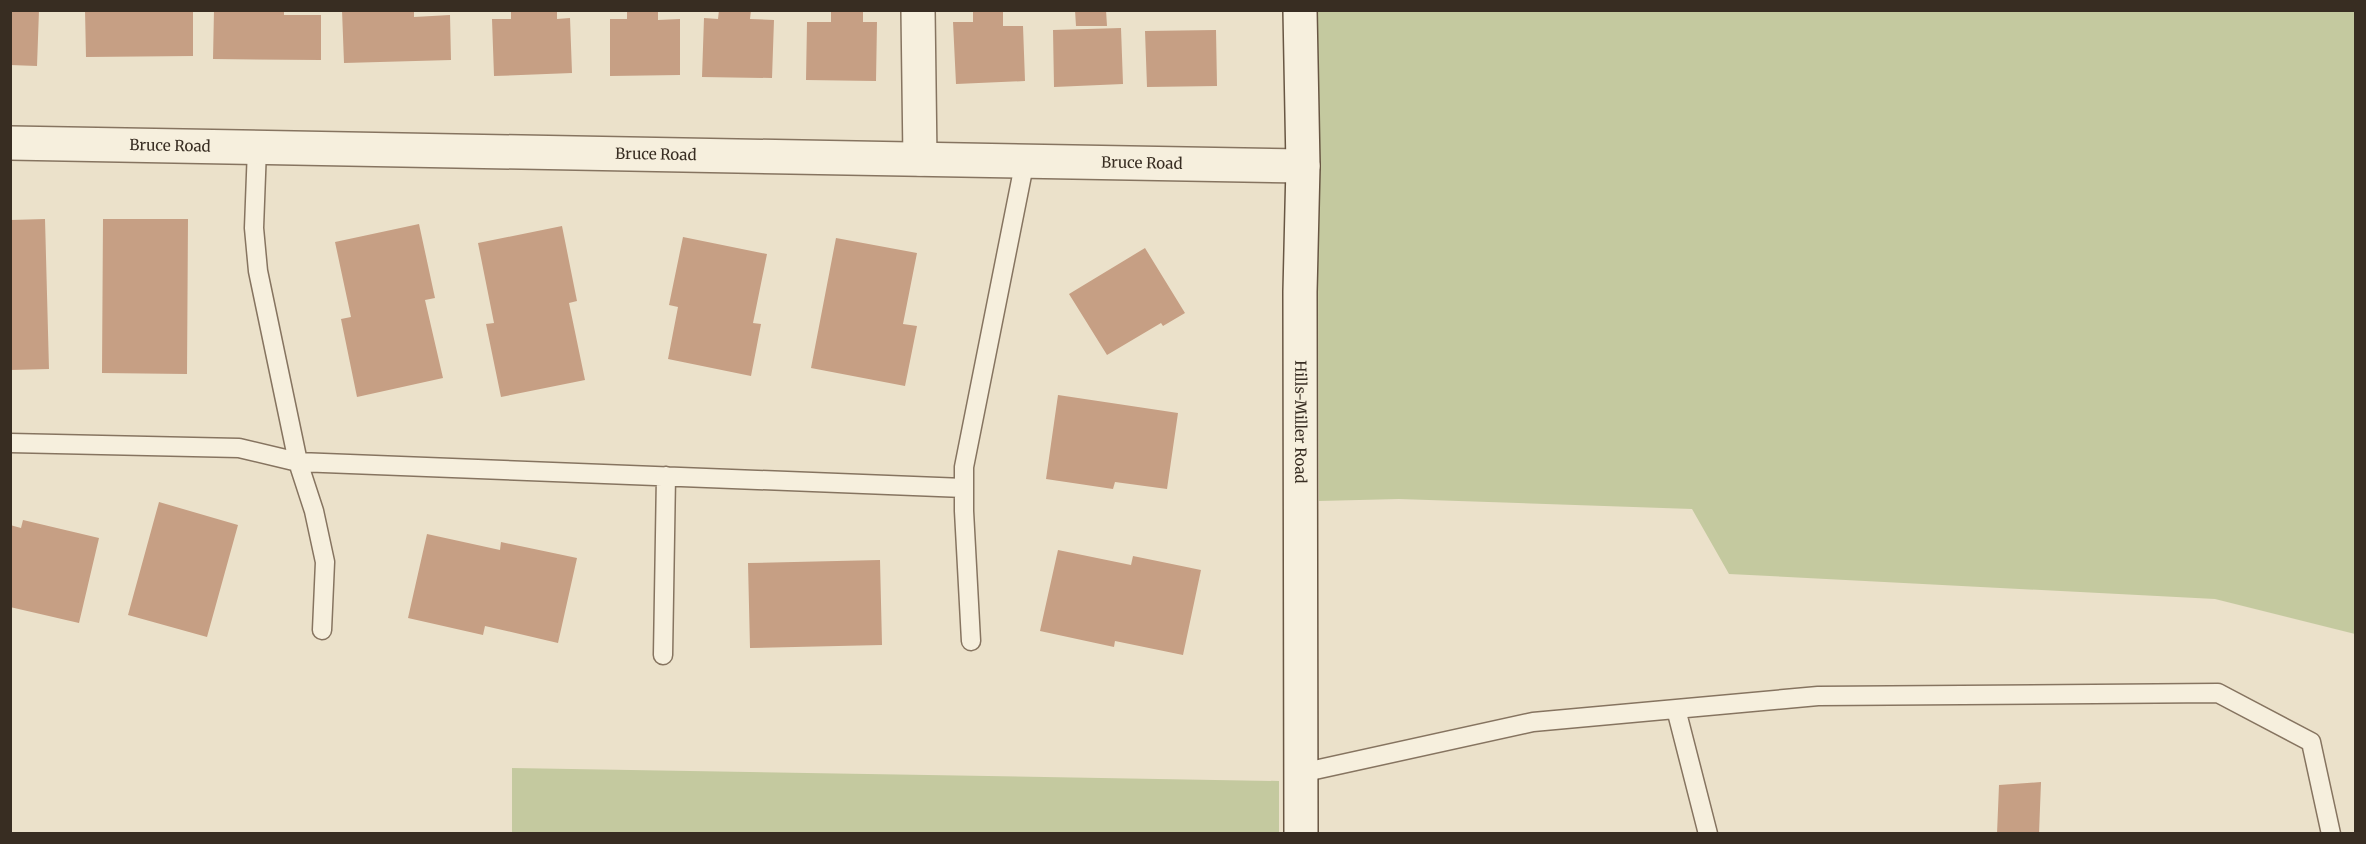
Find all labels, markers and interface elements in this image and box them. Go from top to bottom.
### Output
street label: Bruce Road [129,135,211,156]
street label: Bruce Road [615,144,697,164]
street label: Bruce Road [1101,152,1183,173]
street label: Hills-Miller Road [1291,360,1310,484]

